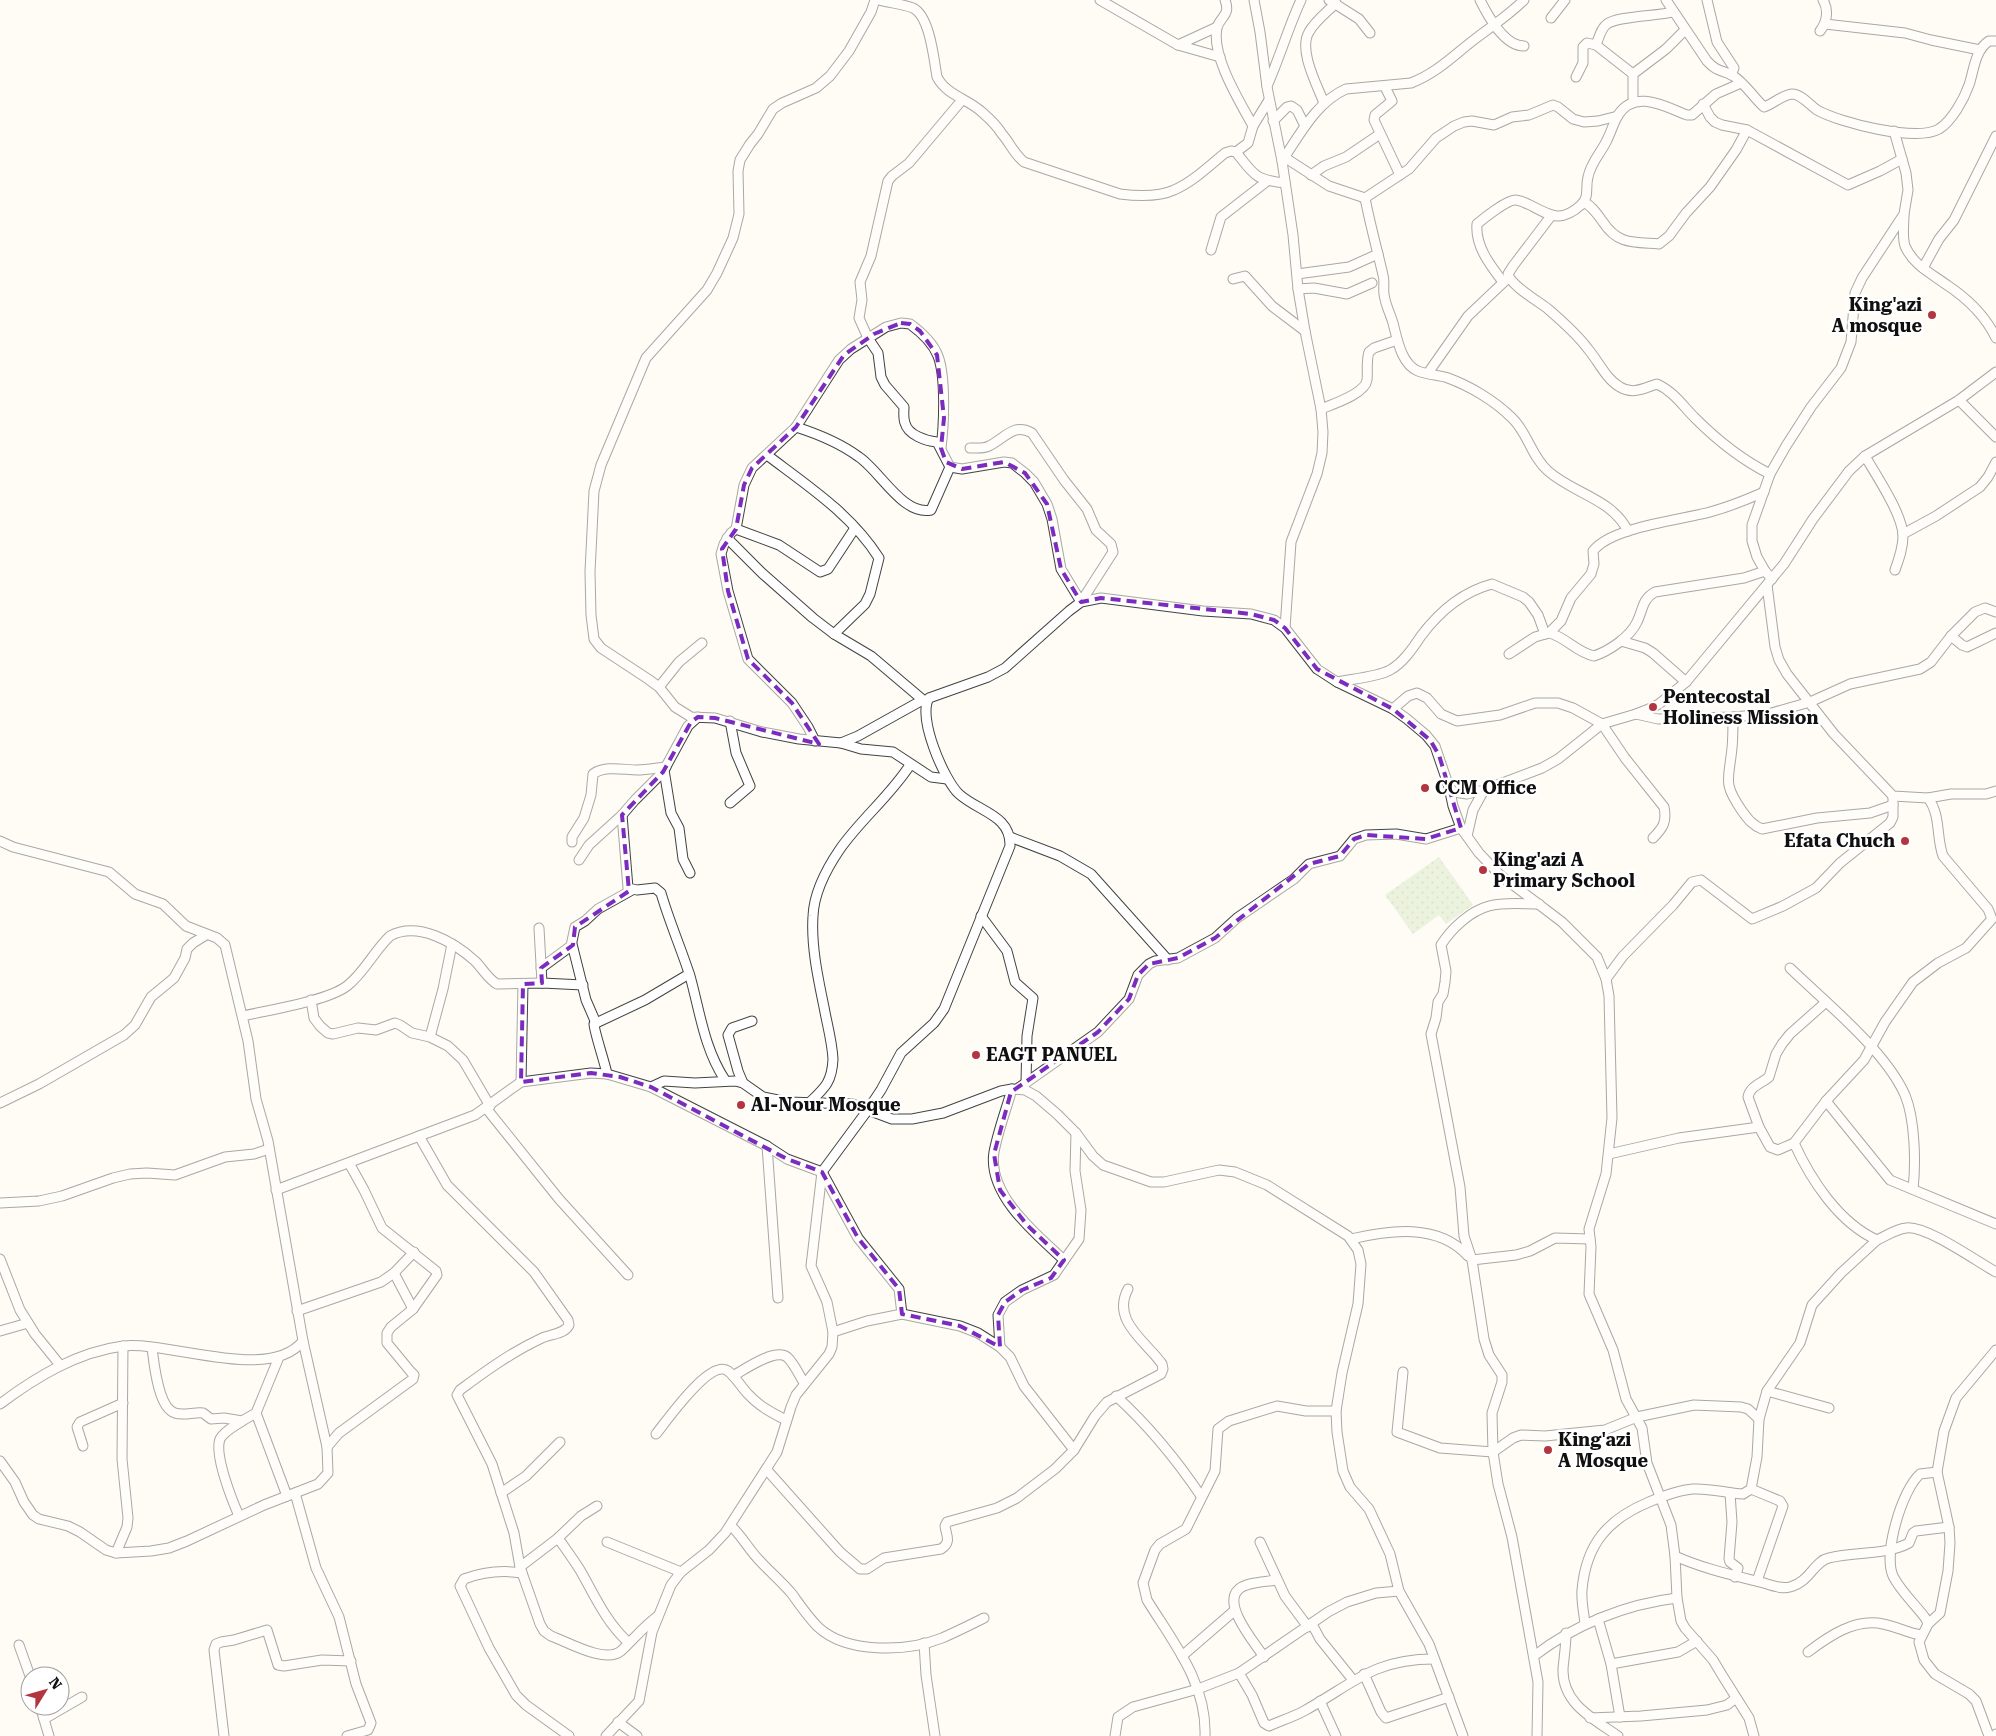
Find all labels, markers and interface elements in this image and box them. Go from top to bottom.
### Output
place label: King'azi A mosque [1832,294,1922,336]
marker: King'azi A mosque [1926,309,1938,321]
place label: Pentecostal Holiness Mission [1663,686,1819,728]
marker: Pentecostal Holiness Mission [1647,701,1659,713]
place label: CCM Office [1435,777,1537,798]
marker: CCM Office [1419,782,1431,794]
place label: Efata Chuch [1784,830,1895,851]
marker: Efata Chuch [1899,835,1911,847]
place label: King'azi A Primary School [1493,849,1635,891]
marker: King'azi A Primary School [1477,864,1489,876]
place label: EAGT PANUEL [986,1044,1117,1065]
marker: EAGT PANUEL [970,1049,982,1061]
place label: Al-Nour Mosque [751,1094,901,1115]
marker: Al-Nour Mosque [735,1099,747,1111]
place label: King'azi A Mosque [1558,1429,1648,1471]
marker: King'azi A Mosque [1542,1444,1554,1456]
north arrow [20,1666,70,1716]
text: N [46,1674,65,1692]

